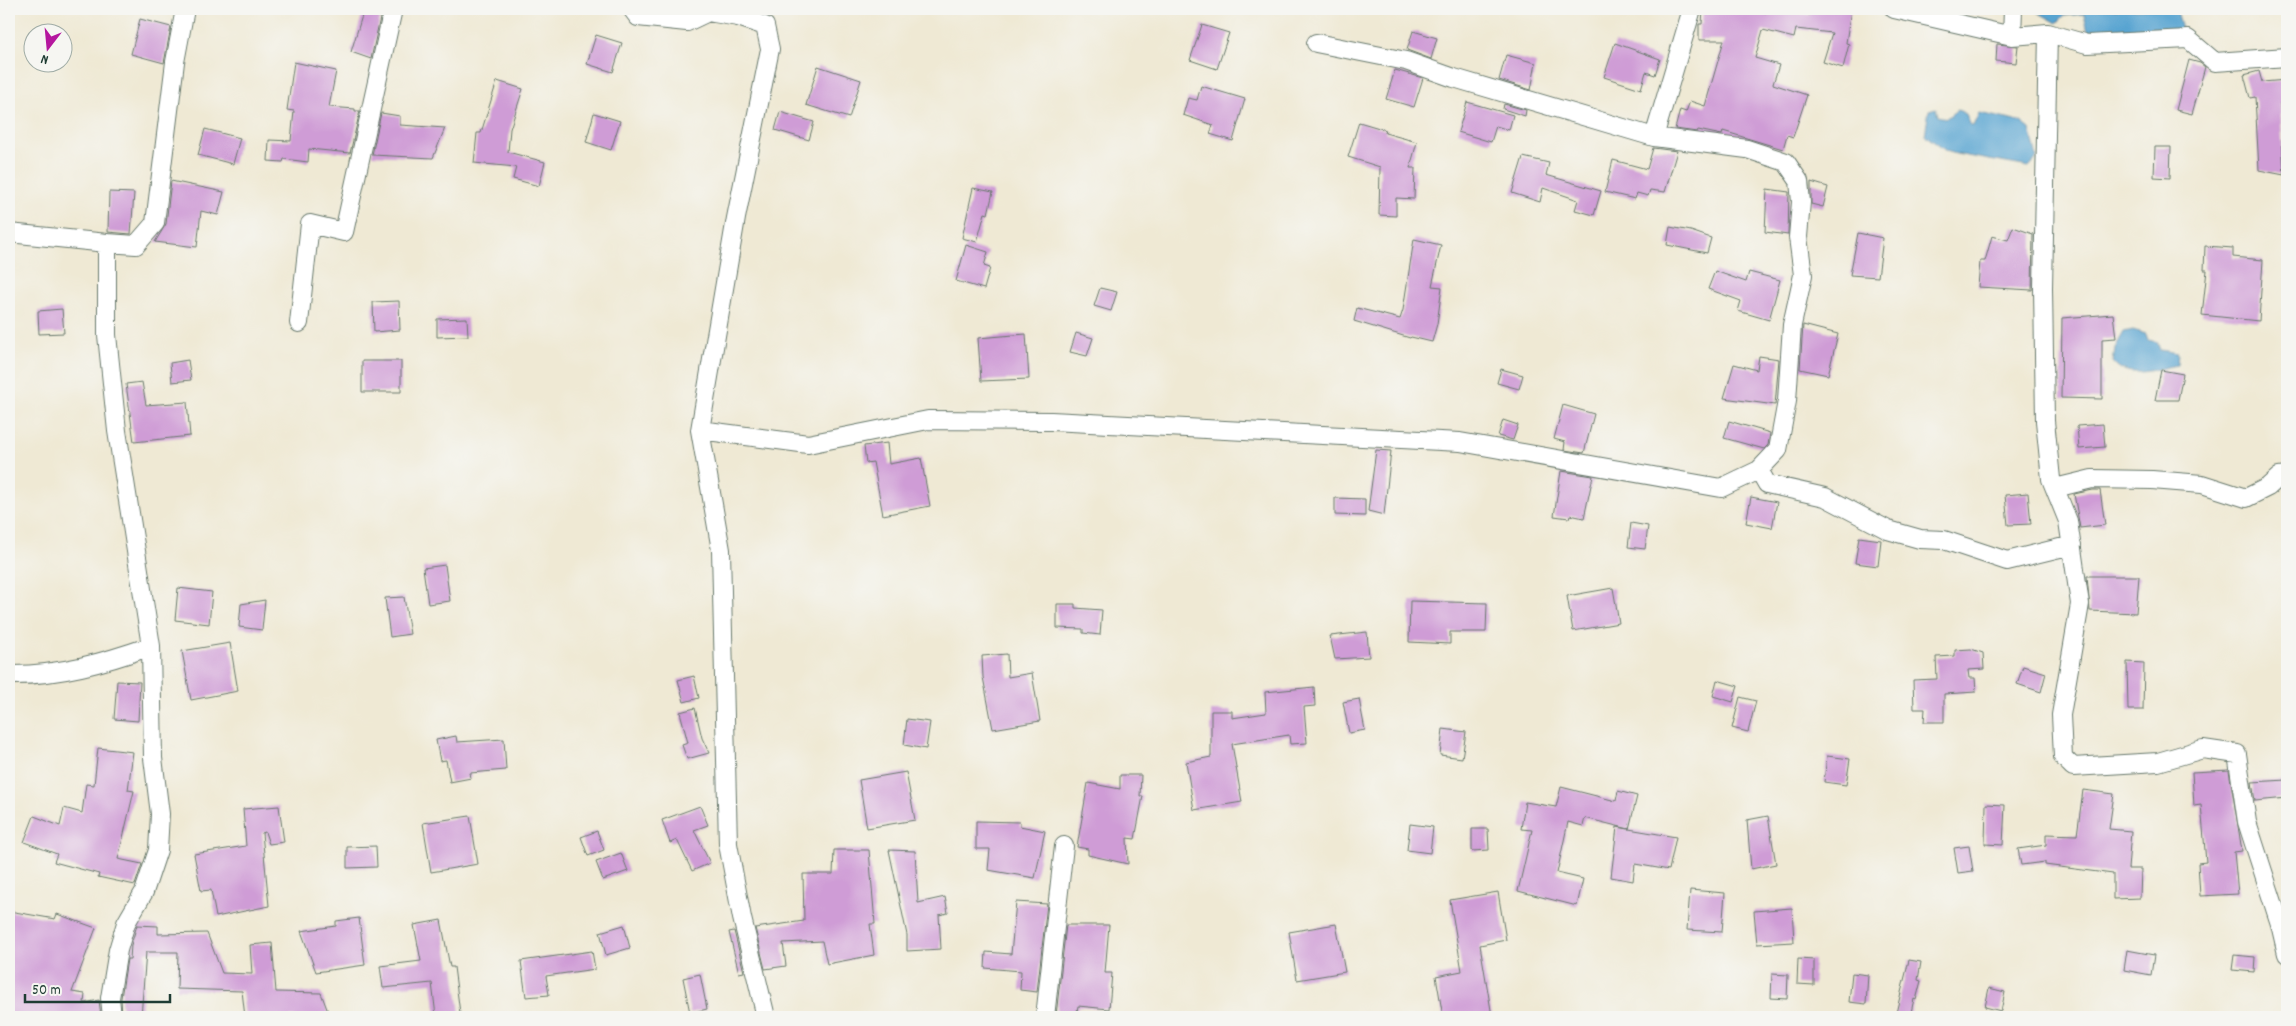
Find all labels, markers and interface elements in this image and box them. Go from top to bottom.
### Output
north arrow [22,22,72,72]
text: N [39,48,51,69]
scale bar [25,971,170,1003]
text: 50 m [32,980,61,1002]

